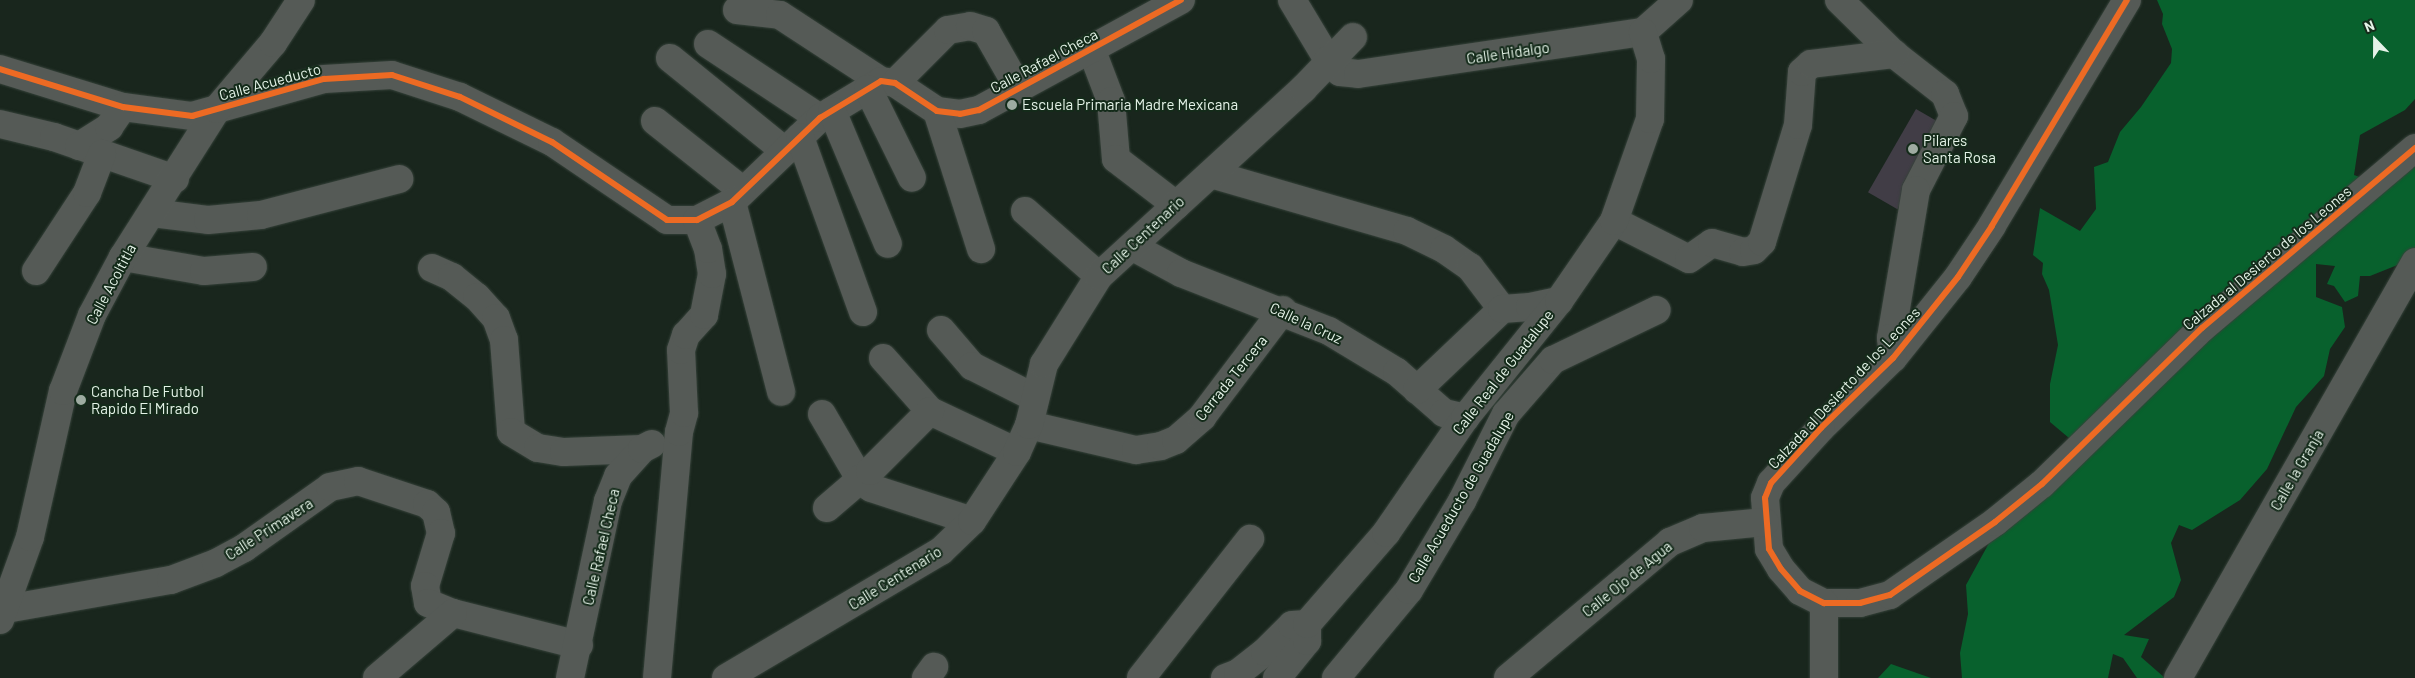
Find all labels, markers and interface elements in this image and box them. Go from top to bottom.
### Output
north arrow [2350,15,2400,65]
text: N [2362,16,2377,35]
street label: Calle Rafael Checa [987,25,1101,97]
street label: Calle Hidalgo [1465,38,1551,68]
street label: Calle Acueducto [217,60,323,104]
place label: Escuela Primaria Madre Mexicana [1022,96,1238,114]
marker: Escuela Primaria Madre Mexicana [1006,99,1018,111]
place label: Pilares Santa Rosa [1923,131,1996,166]
marker: Pilares Santa Rosa [1907,143,1919,155]
street label: Calzada al Desierto de los Leones [2179,182,2355,334]
street label: Calle Centenario [1098,192,1188,278]
street label: Calle Acoltitla [82,241,140,327]
street label: Calle la Cruz [1267,298,1345,348]
street label: Calzada al Desierto de los Leones [1764,303,1924,473]
street label: Calle Real de Guadalupe [1449,306,1557,438]
street label: Cerrada Tercera [1191,332,1271,424]
place label: Cancha De Futbol Rapido El Mirado [91,382,204,417]
marker: Cancha De Futbol Rapido El Mirado [75,394,87,406]
street label: Calle Acueducto de Guadalupe [1404,408,1518,586]
street label: Calle la Granja [2267,426,2327,514]
street label: Calle Rafael Checa [579,487,623,607]
street label: Calle Primavera [222,494,316,564]
street label: Calle Ojo de Agua [1578,537,1676,621]
street label: Calle Centenario [845,542,945,614]

